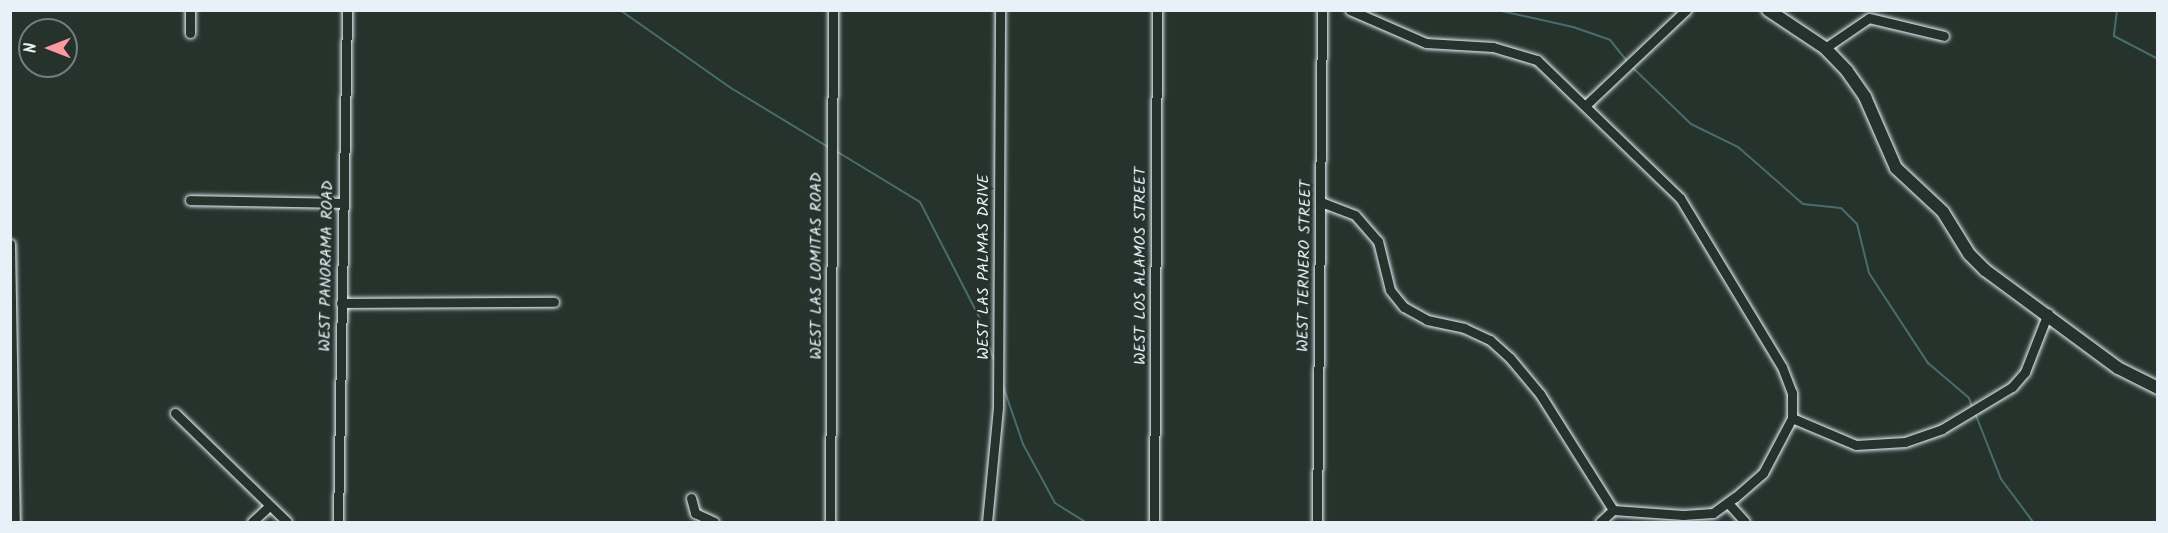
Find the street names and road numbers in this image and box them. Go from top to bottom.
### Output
street label: WEST LOS ALAMOS STREET [1131,167,1151,365]
street label: WEST LAS LOMITAS ROAD [807,172,827,360]
street label: WEST LAS PALMAS DRIVE [974,174,994,360]
street label: WEST PANORAMA ROAD [316,180,338,352]
street label: WEST TERNERO STREET [1294,180,1316,352]

